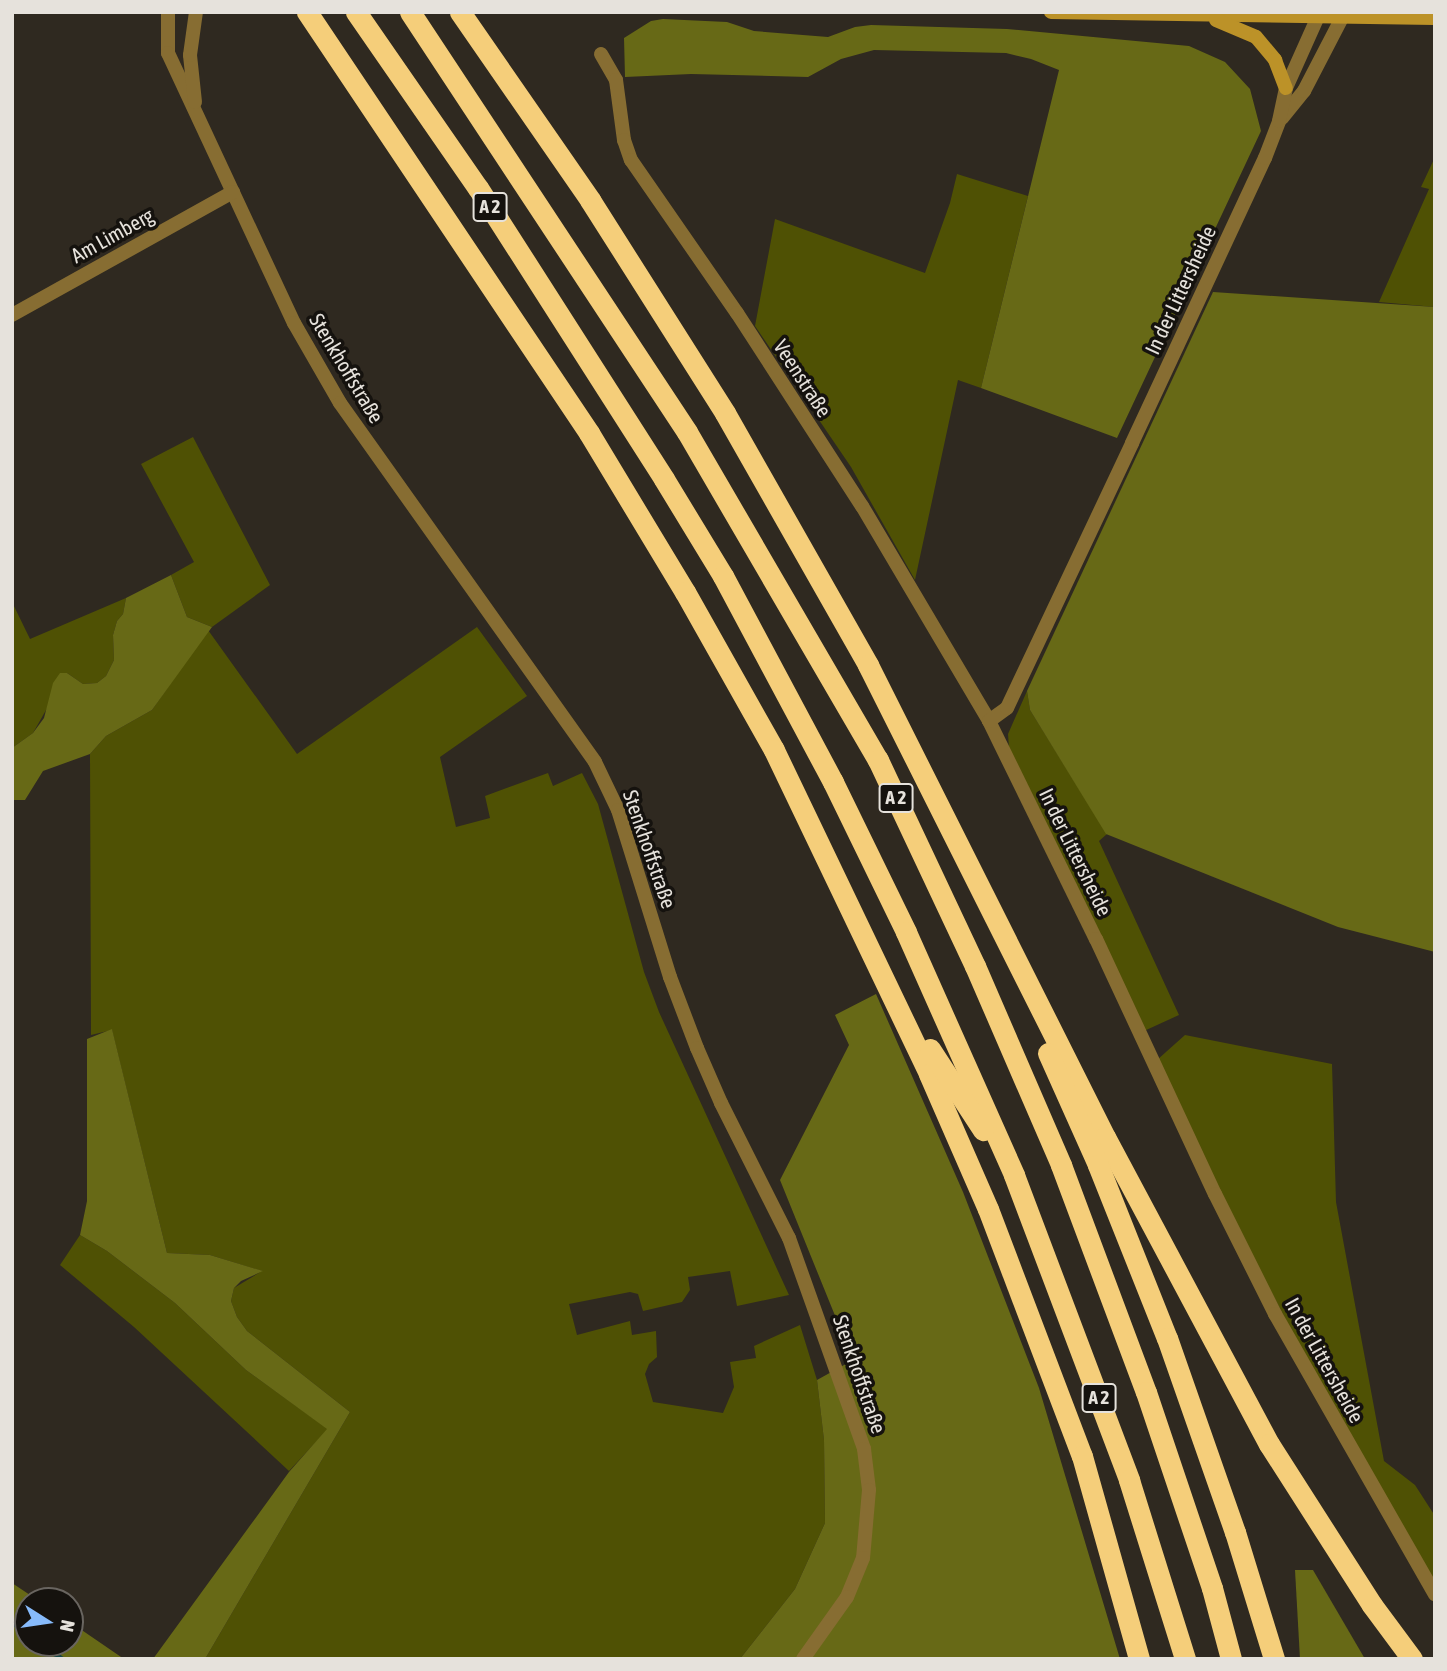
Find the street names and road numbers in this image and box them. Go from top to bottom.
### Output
road number: A 2 [472,192,508,223]
street label: Am Limberg [66,202,158,268]
street label: In der Littersheide [1139,222,1221,358]
street label: Stenkhoffstraße [304,309,390,427]
street label: Veenstraße [769,335,837,421]
road number: A 2 [878,782,914,814]
street label: In der Littersheide [1034,784,1118,920]
street label: Stenkhoffstraße [618,787,682,911]
street label: In der Littersheide [1280,1293,1370,1427]
street label: Stenkhoffstraße [828,1312,892,1436]
road number: A 2 [1082,1382,1116,1414]

